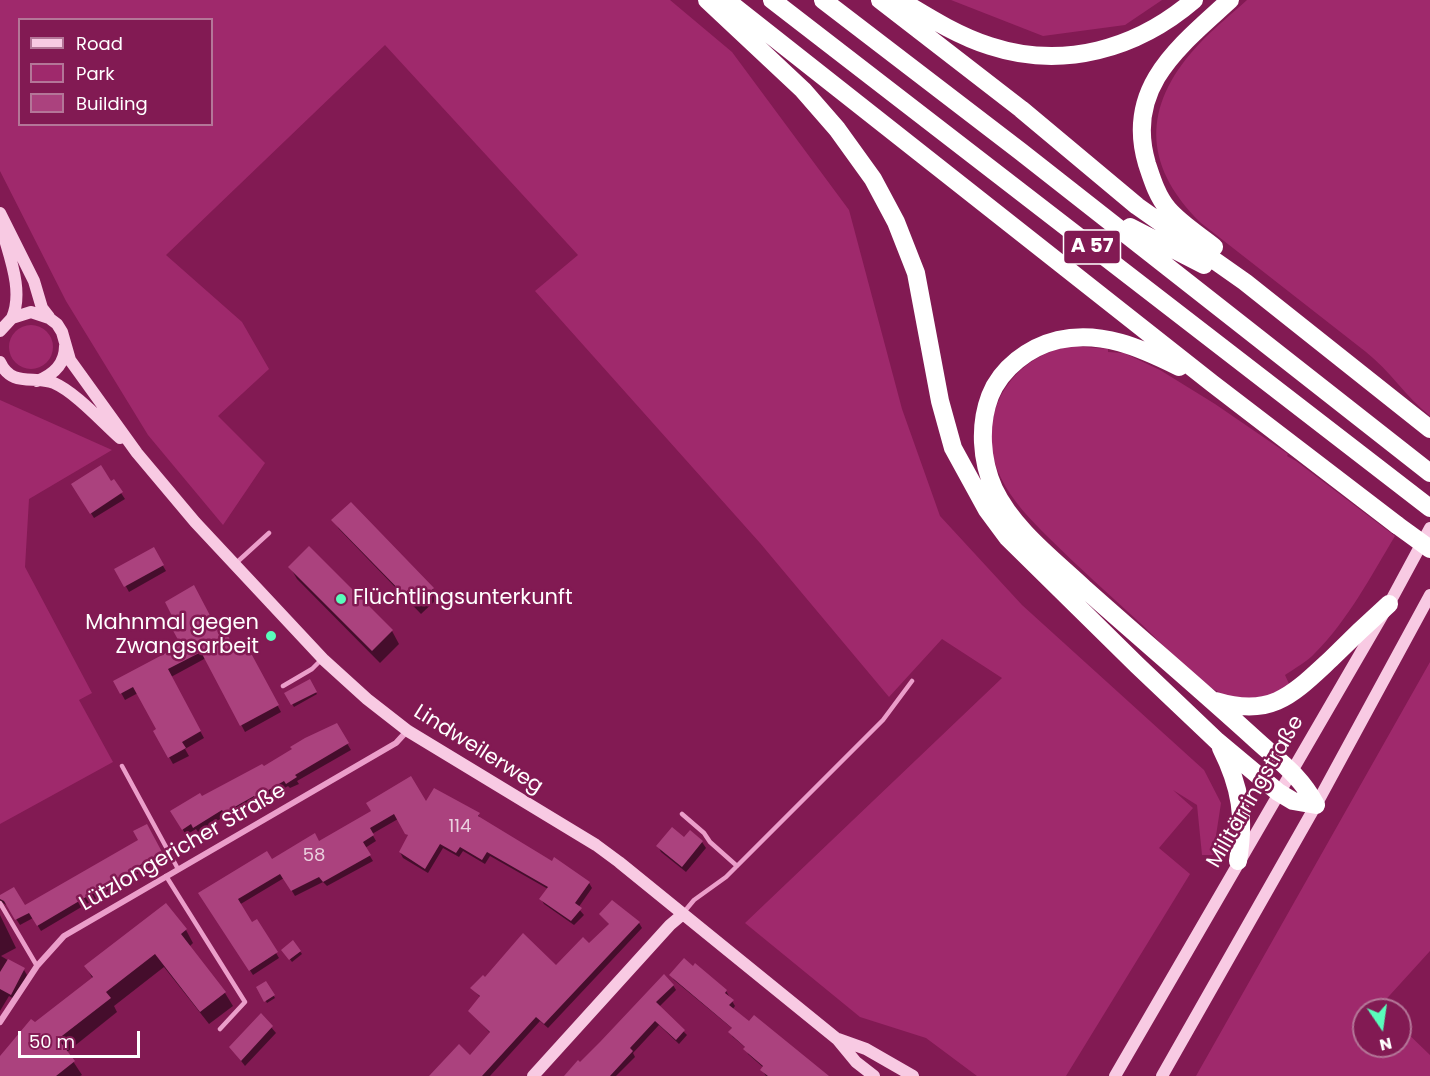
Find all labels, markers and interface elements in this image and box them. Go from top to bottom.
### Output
legend [18,18,213,126]
text: Road [76,31,123,56]
text: Park [76,61,115,86]
text: Building [76,91,148,116]
road number: A 57 [1064,230,1120,264]
place label: Flüchtlingsunterkunft [353,586,573,612]
marker: Flüchtlingsunterkunft [334,592,348,606]
place label: Mahnmal gegen Zwangsarbeit [85,611,259,661]
marker: Mahnmal gegen Zwangsarbeit [264,629,278,643]
street label: Lindweilerweg [409,700,547,800]
street label: Militärringstraße [1202,711,1310,873]
street label: Lützlongericher Straße [75,779,291,917]
house number: 114 [449,816,471,838]
house number: 58 [303,845,325,867]
north arrow [1352,998,1412,1058]
scale bar [21,1019,142,1057]
text: 50 m [29,1029,75,1054]
text: N [1377,1032,1394,1057]

